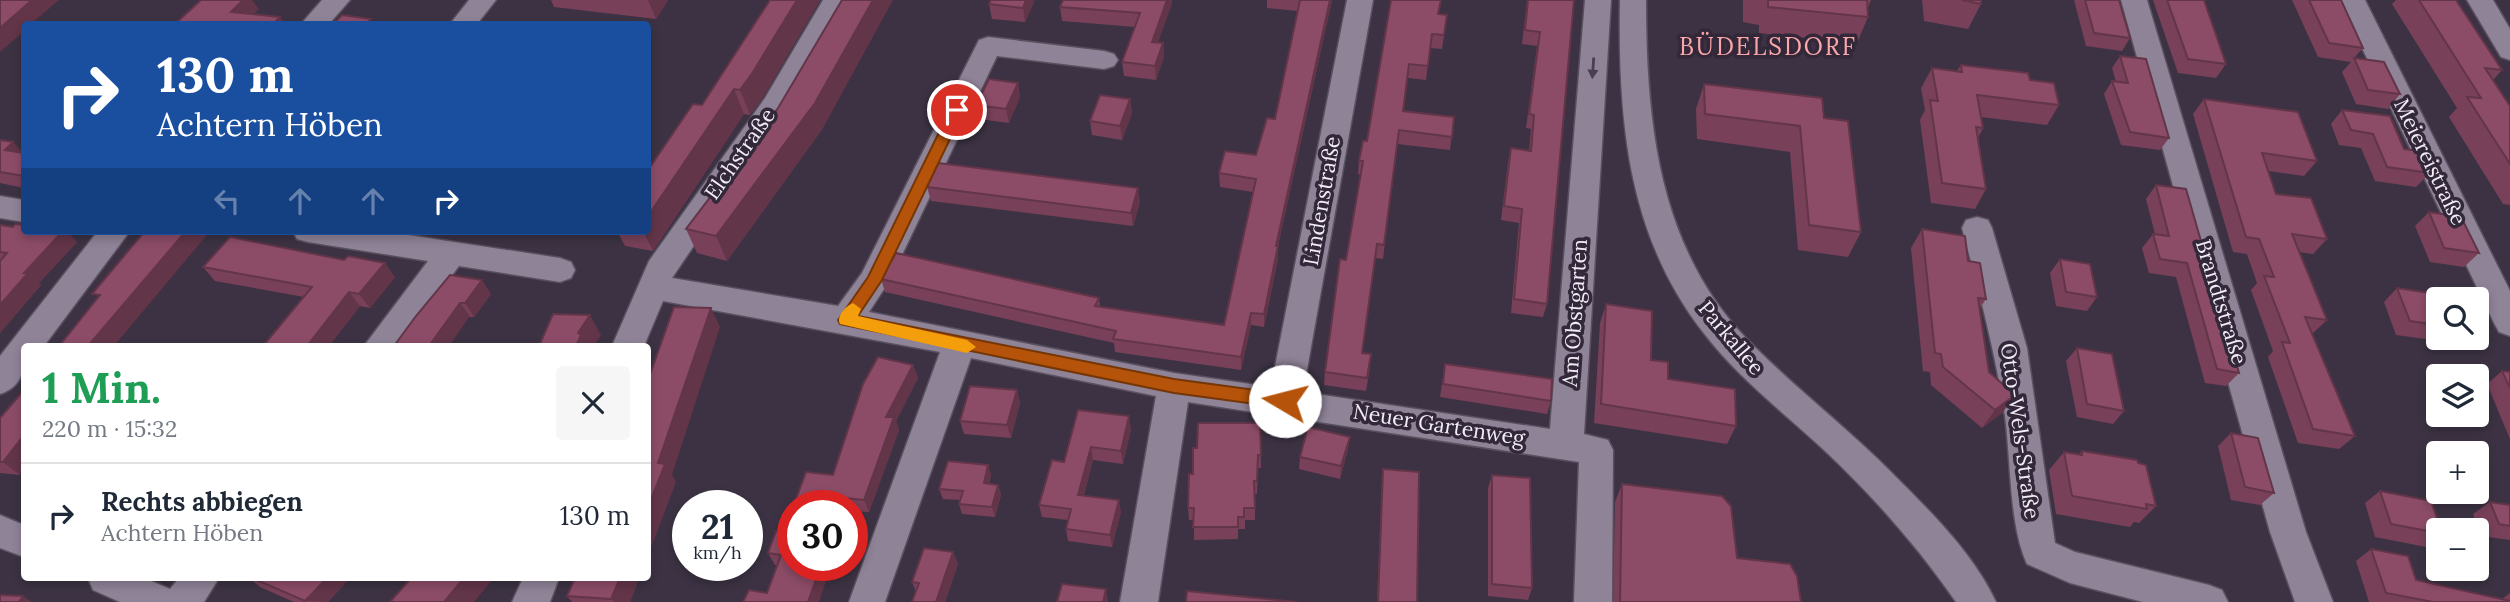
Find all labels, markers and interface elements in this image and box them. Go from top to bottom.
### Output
district label: BÜDELSDORF [1679,31,1857,62]
text: 130 m [157,43,293,105]
icon: right [42,49,133,140]
one-way arrow [1587,57,1598,79]
pin [927,80,987,140]
icon: arrive [938,91,976,129]
street label: Meiereistraße [2388,94,2473,229]
street label: Elchstraße [698,103,781,205]
text: Achtern Höben [157,104,383,145]
street label: Lindenstraße [1297,134,1346,268]
icon: left [208,182,246,220]
icon: ahead [281,182,319,220]
icon: ahead [354,182,392,220]
icon: right [427,182,465,220]
street label: Brandtstraße [2190,236,2253,368]
street label: Am Obstgarten [1556,238,1593,389]
map controls [2426,287,2489,581]
button: search [2426,287,2489,350]
street label: Parkallee [1693,295,1770,380]
street label: Otto-Wels-Straße [1995,341,2046,521]
text: 1 Min. [42,361,161,415]
position arrow [1248,364,1322,438]
button: layers [2426,364,2489,427]
button: close [556,366,630,440]
street label: Neuer Gartenweg [1351,398,1527,451]
text: 220 m · 15:32 [42,414,177,443]
button: + [2426,441,2489,504]
text: Rechts abbiegen [101,485,303,518]
speed limit sign: 30 [777,490,868,581]
icon: right [42,497,80,535]
text: 130 m [560,499,630,532]
text: 21 [701,504,734,549]
text: Achtern Höben [101,518,263,547]
button: − [2426,518,2489,581]
text: km/h [693,541,742,564]

